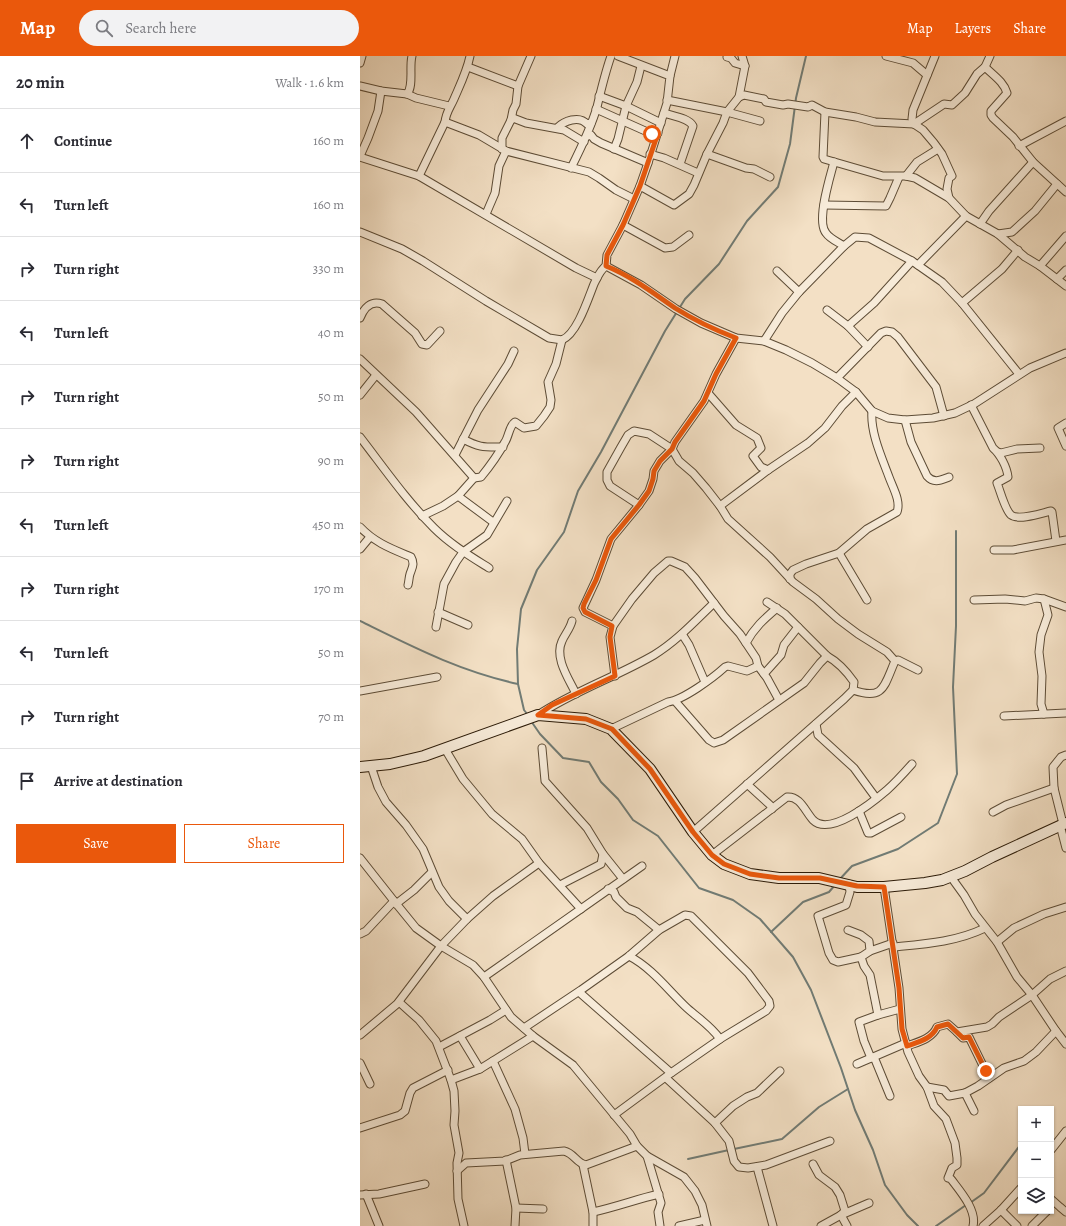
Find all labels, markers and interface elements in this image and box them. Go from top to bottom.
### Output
search box [79,10,359,46]
text: Map [20,15,55,41]
icon: search [93,17,115,39]
text: Search here [125,18,197,38]
text: Map [907,19,933,38]
text: Layers [955,19,991,38]
text: Share [1013,19,1046,38]
text: 20 min [16,71,64,94]
text: Walk · 1.6 km [275,74,344,91]
route start [643,125,661,143]
icon: ahead [16,130,38,152]
text: Continue [54,131,112,151]
text: 160 m [313,132,344,149]
icon: left [16,194,38,216]
text: Turn left [54,195,109,215]
text: 160 m [313,196,344,213]
icon: right [16,258,38,280]
text: Turn right [54,259,119,279]
text: 330 m [313,260,344,277]
icon: left [16,322,38,344]
text: Turn left [54,323,109,343]
text: 40 m [318,324,344,341]
icon: right [16,386,38,408]
text: Turn right [54,387,119,407]
text: 50 m [318,388,344,405]
icon: right [16,450,38,472]
text: Turn right [54,451,119,471]
text: 90 m [318,452,344,469]
icon: left [16,514,38,536]
text: Turn left [54,515,109,535]
text: 450 m [312,516,344,533]
icon: right [16,578,38,600]
text: Turn right [54,579,119,599]
text: 170 m [314,580,344,597]
icon: left [16,642,38,664]
text: Turn left [54,643,109,663]
text: 50 m [318,644,344,661]
icon: right [16,706,38,728]
text: Turn right [54,707,119,727]
text: 70 m [318,708,344,725]
icon: arrive [16,770,38,792]
text: Arrive at destination [54,771,183,791]
button: Save [16,824,176,863]
button: Share [184,824,344,863]
route end [977,1062,995,1080]
map controls [1018,1106,1054,1214]
button: + [1018,1106,1054,1142]
button: − [1018,1142,1054,1178]
button: layers [1018,1178,1054,1214]

